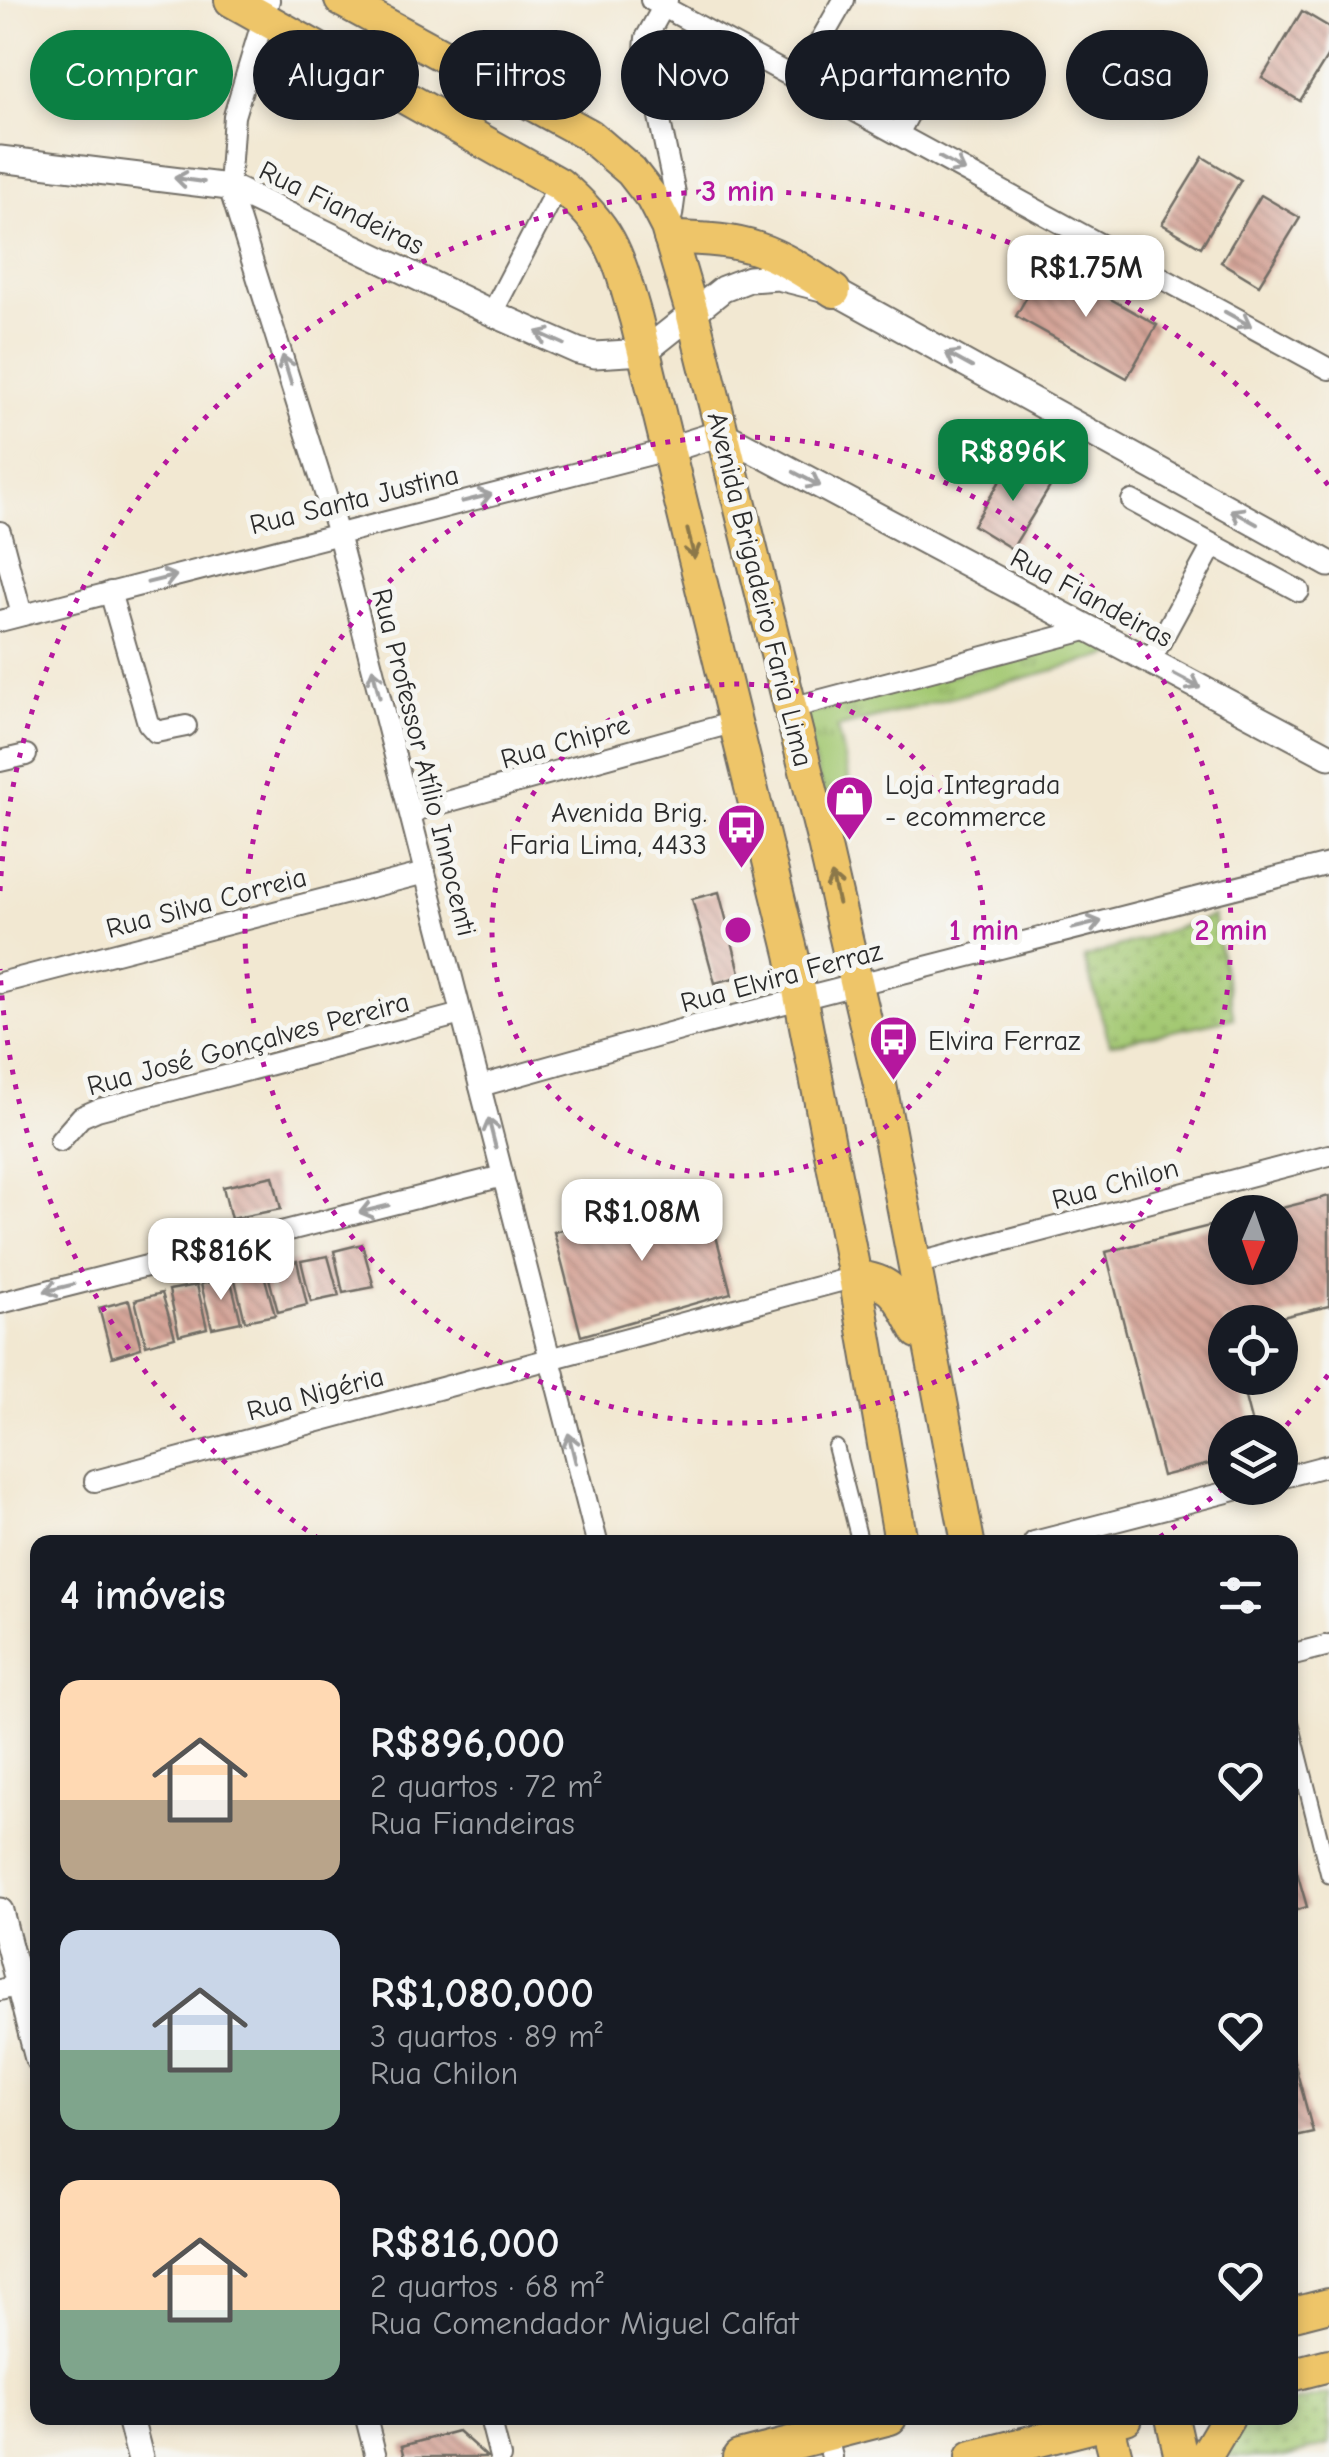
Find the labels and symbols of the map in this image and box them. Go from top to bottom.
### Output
street label: Rua Fiandeiras [254,154,429,262]
one-way arrow [937,155,966,174]
one-way arrow [174,171,206,189]
text: 3 min [702,174,774,209]
pin: R$1.75M [994,235,1178,320]
one-way arrow [1222,310,1252,330]
one-way arrow [535,328,566,346]
one-way arrow [945,350,974,369]
one-way arrow [277,355,295,387]
street label: Avenida Brigadeiro Faria Lima [700,409,820,770]
pin: R$896K [932,419,1094,504]
street label: Rua Santa Justina [246,459,462,541]
one-way arrow [792,470,822,489]
one-way arrow [461,488,492,507]
one-way arrow [1229,507,1259,527]
one-way arrow [683,527,701,559]
street label: Rua Fiandeiras [1005,542,1178,654]
one-way arrow [145,569,177,587]
street label: Rua Professor Atílio Innocenti [365,585,483,939]
one-way arrow [366,668,385,699]
one-way arrow [1172,672,1202,691]
street label: Rua Chipre [497,708,634,776]
place label: Loja Integrada - ecommerce [885,769,1060,833]
shop icon: Loja Integrada - ecommerce [824,774,876,842]
place label: Avenida Brig. Faria Lima, 4433 [509,797,707,861]
bus stop icon: Avenida Brig. Faria Lima, 4433 [716,802,768,870]
street label: Rua Silva Correia [103,861,310,945]
one-way arrow [825,874,843,906]
centre of rings [720,912,756,948]
text: 1 min [949,913,1019,948]
text: 2 min [1194,913,1268,948]
one-way arrow [1071,915,1102,934]
street label: Rua Elvira Ferraz [677,935,885,1019]
street label: Rua José Gonçalves Pereira [84,986,413,1102]
bus stop icon: Elvira Ferraz [867,1014,919,1082]
place label: Elvira Ferraz [928,1025,1080,1057]
one-way arrow [482,1118,500,1150]
street label: Rua Chilon [1048,1152,1182,1216]
pin: R$1.08M [550,1179,734,1264]
north arrow [1208,1195,1298,1285]
one-way arrow [359,1200,390,1219]
pin: R$816K [140,1218,302,1303]
one-way arrow [44,1280,76,1298]
street label: Rua Nigéria [243,1360,387,1428]
one-way arrow [562,1433,580,1465]

